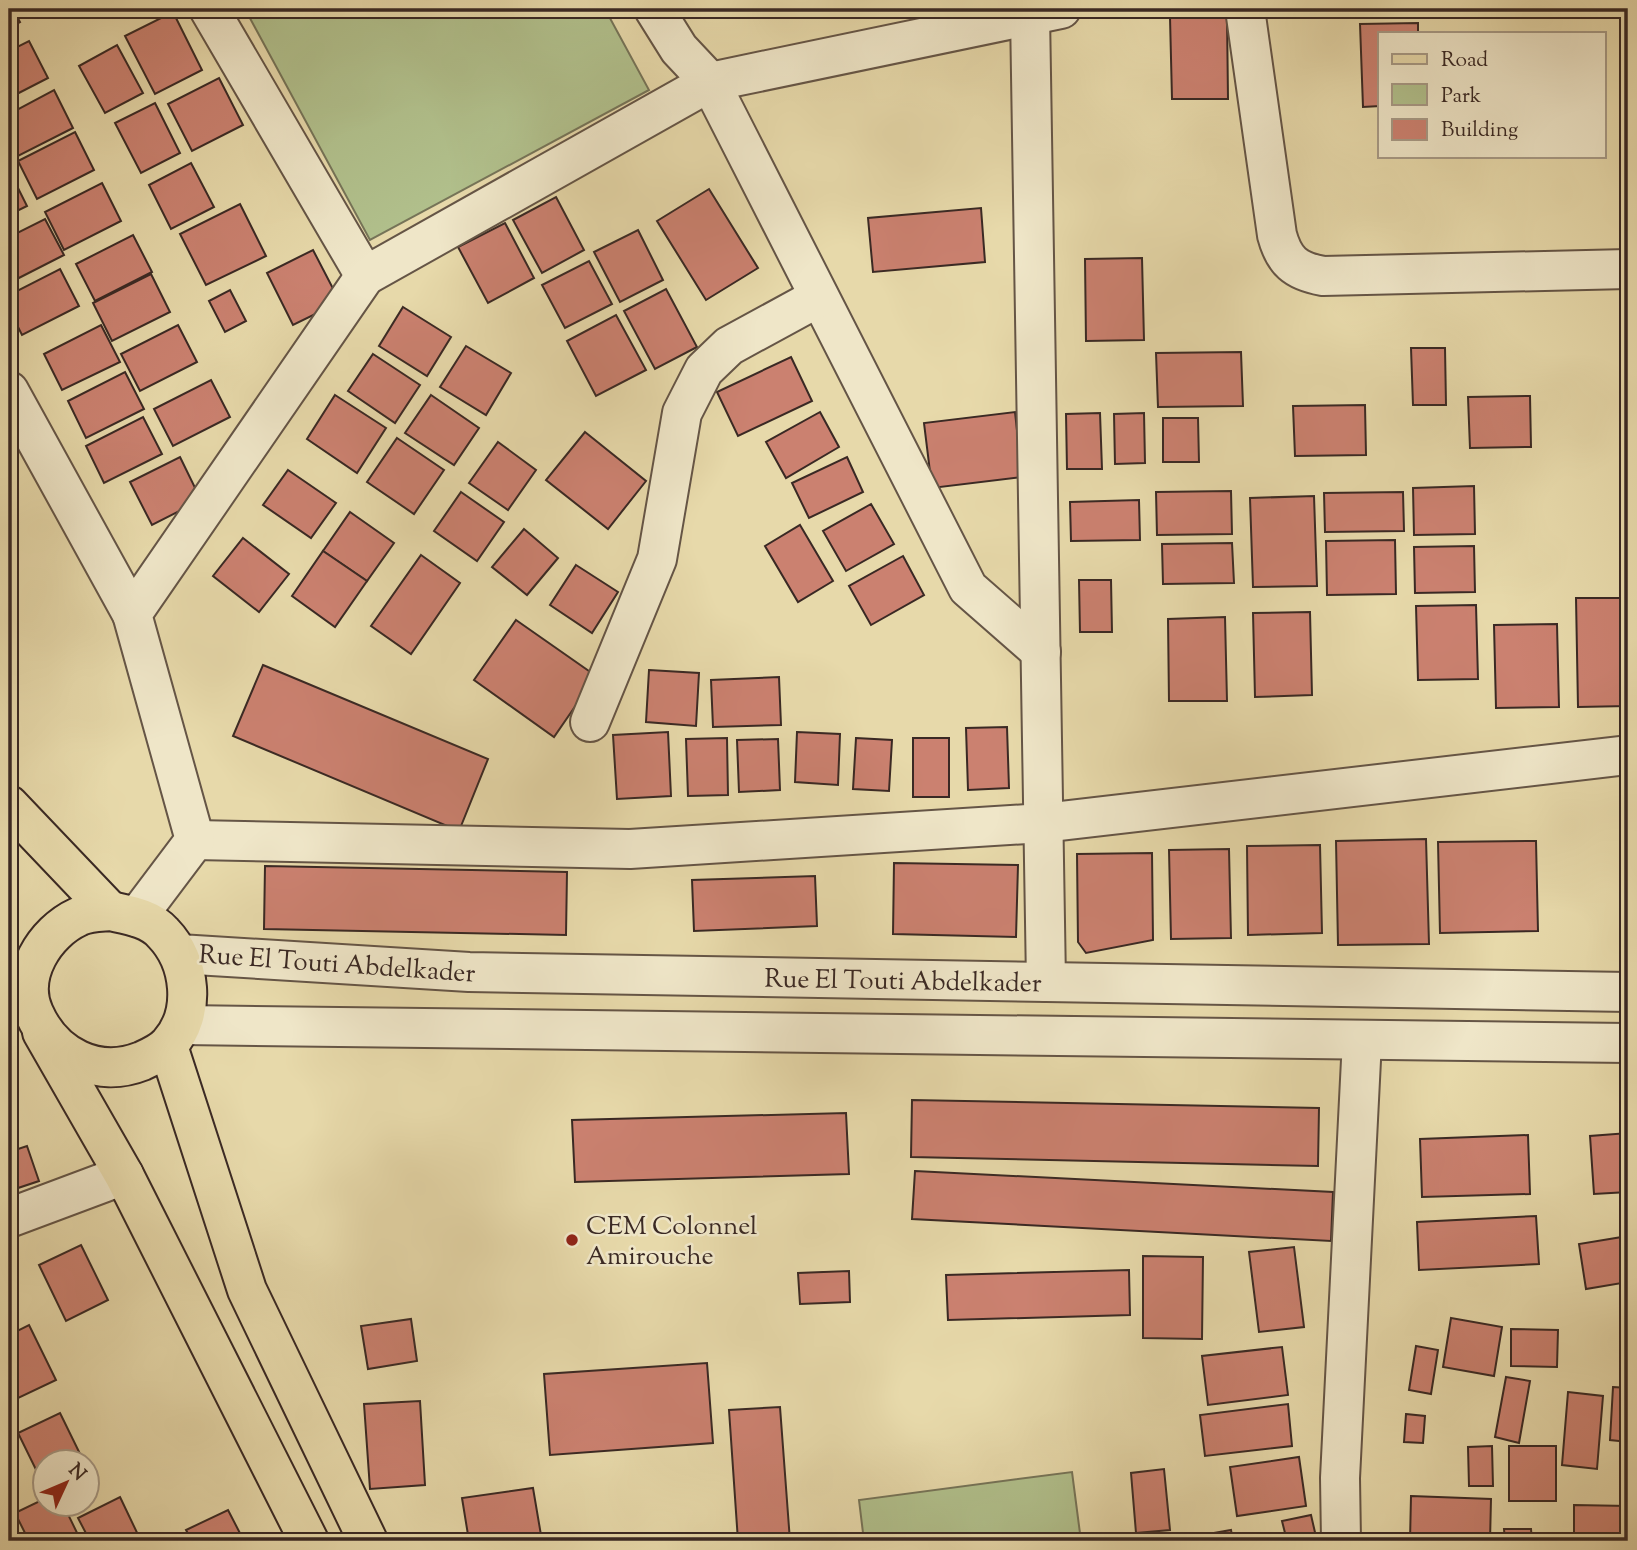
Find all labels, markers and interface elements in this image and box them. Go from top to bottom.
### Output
legend [1378,32,1606,158]
text: Road [1441,46,1488,76]
text: Park [1441,82,1482,112]
text: Building [1441,116,1518,146]
street label: Rue El Touti Abdelkader [197,937,477,994]
street label: Rue El Touti Abdelkader [764,962,1042,1003]
place label: CEM Colonnel Amirouche [586,1209,757,1276]
marker: CEM Colonnel Amirouche [564,1232,580,1248]
north arrow [32,1448,102,1518]
text: N [61,1458,91,1488]

